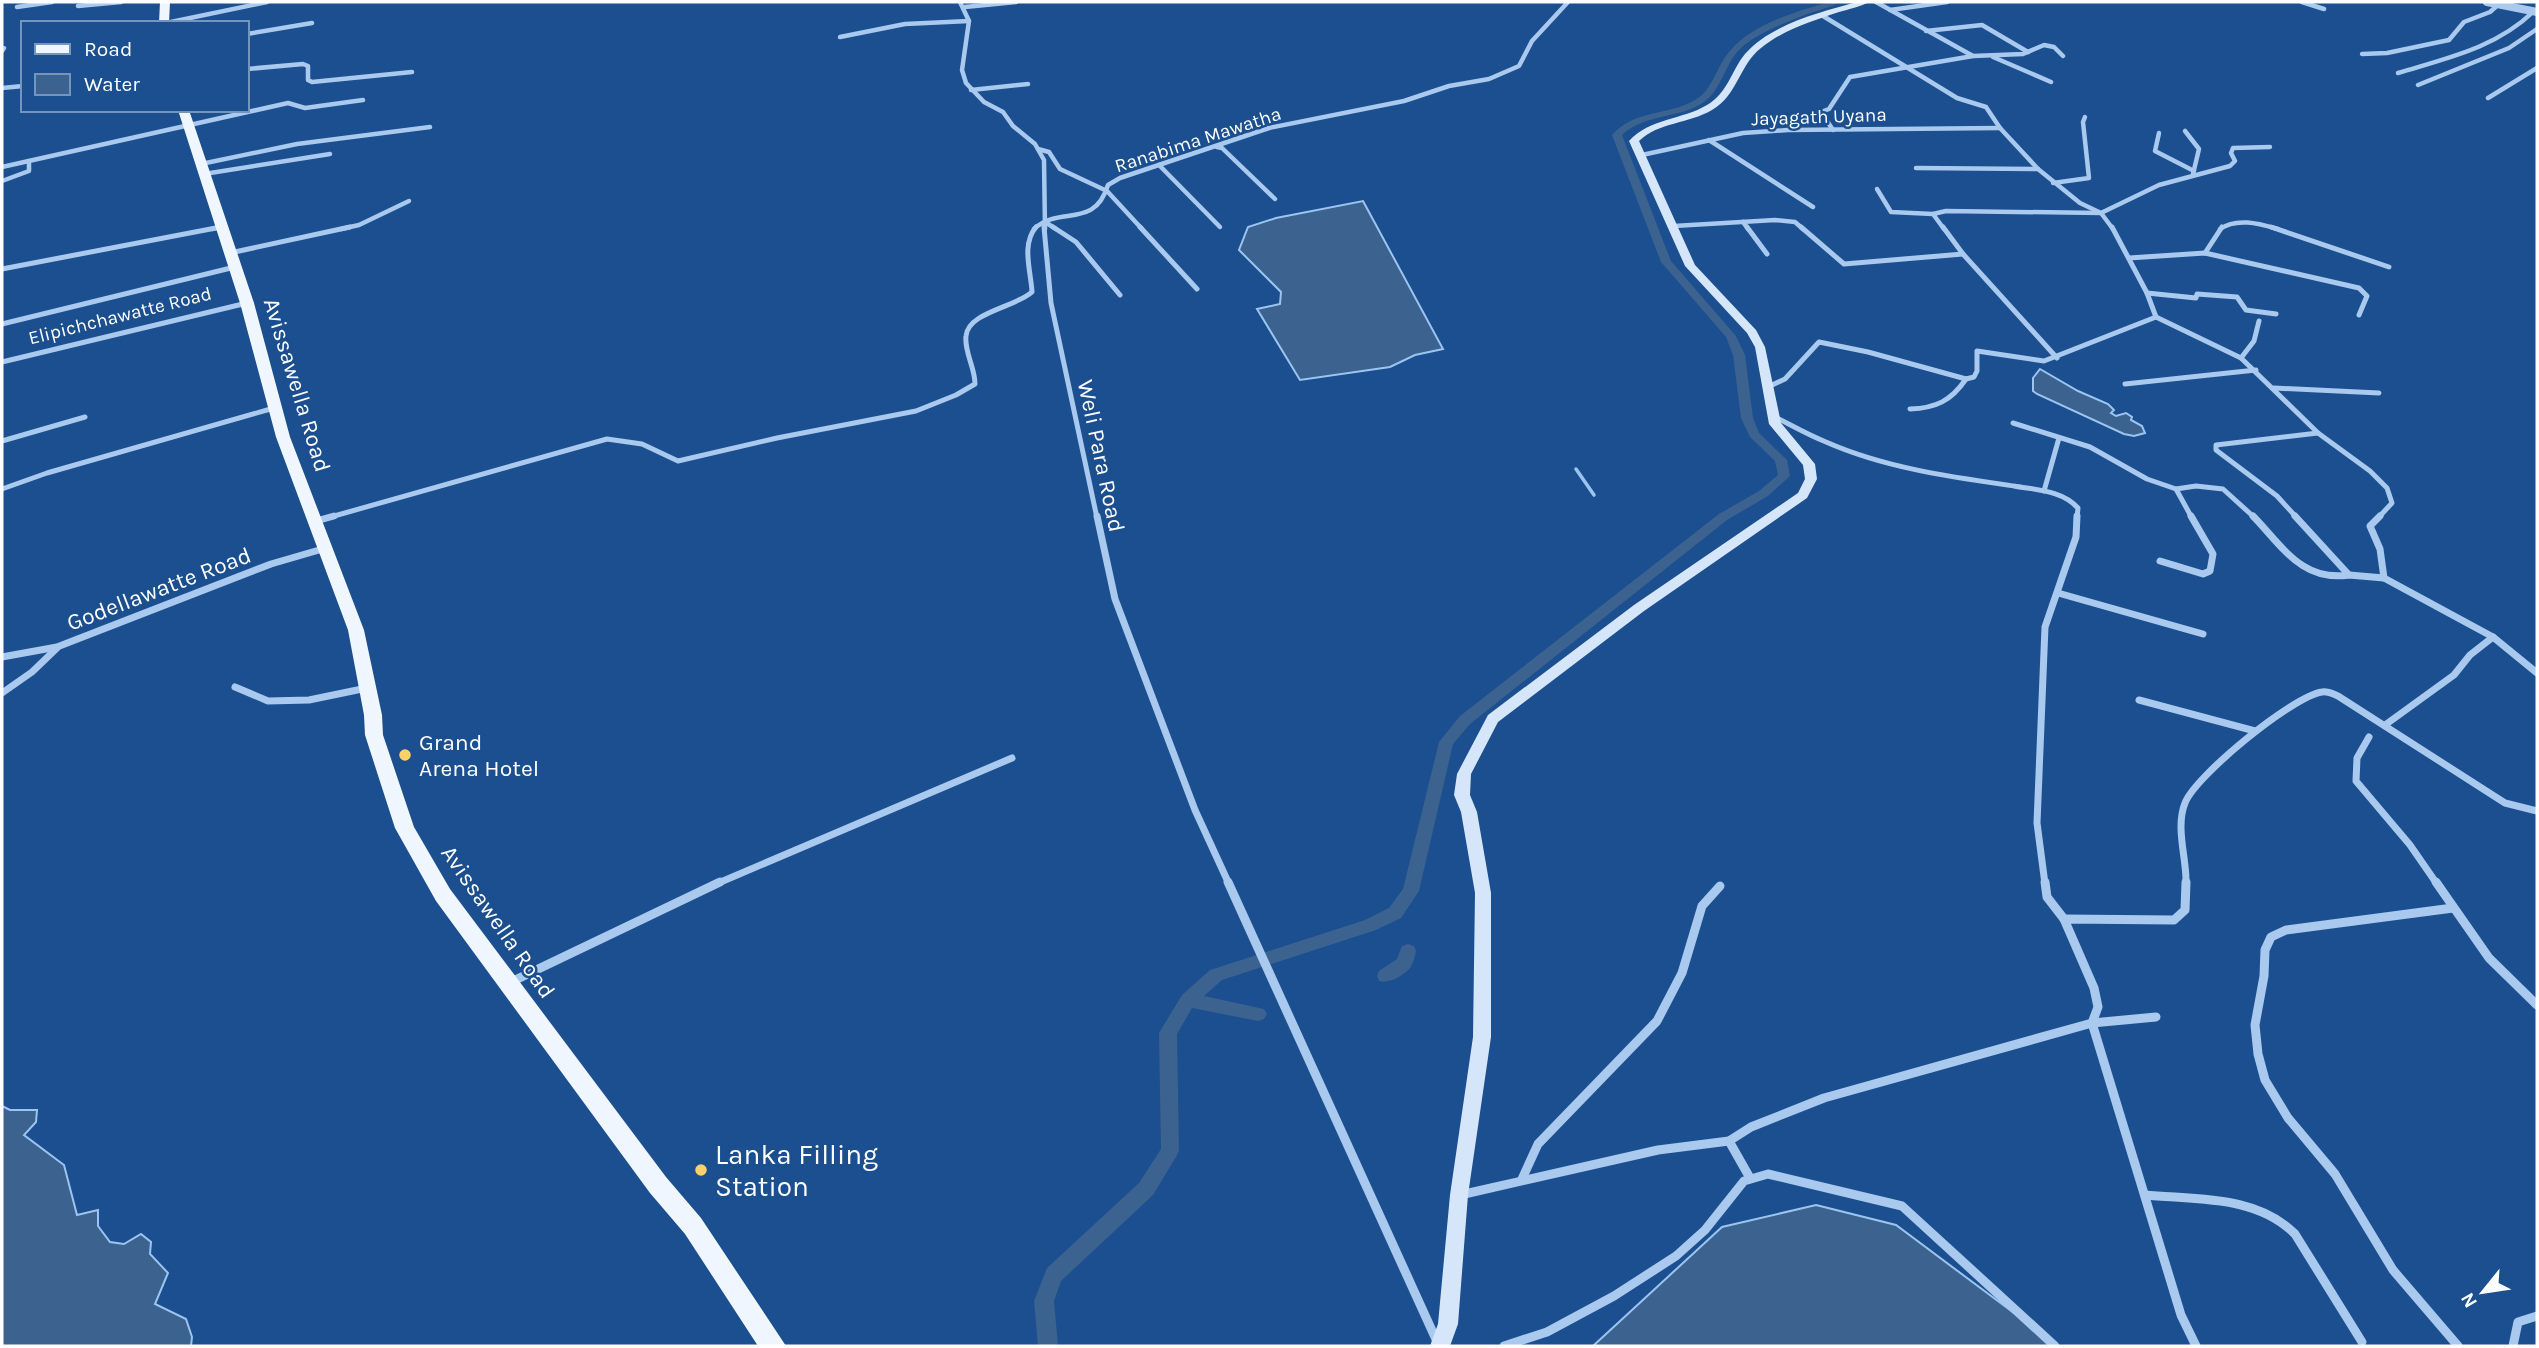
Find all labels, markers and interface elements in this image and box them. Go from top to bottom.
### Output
legend [21,21,248,112]
text: Road [84,37,132,61]
text: Water [84,72,140,96]
street label: Ranabima Mawatha [1112,103,1284,177]
street label: Jayagath Uyana [1751,104,1887,130]
street label: Elipichchawatte Road [26,283,214,349]
street label: Avissawella Road [258,295,336,475]
street label: Weli Para Road [1072,377,1130,535]
street label: Godellawatte Road [63,541,255,637]
place label: Grand Arena Hotel [419,729,539,782]
marker: Grand Arena Hotel [397,747,413,763]
street label: Avissawella Road [435,840,561,1004]
place label: Lanka Filling Station [715,1138,878,1203]
marker: Lanka Filling Station [693,1162,709,1178]
north arrow [2448,1257,2518,1327]
text: N [2456,1289,2482,1311]

